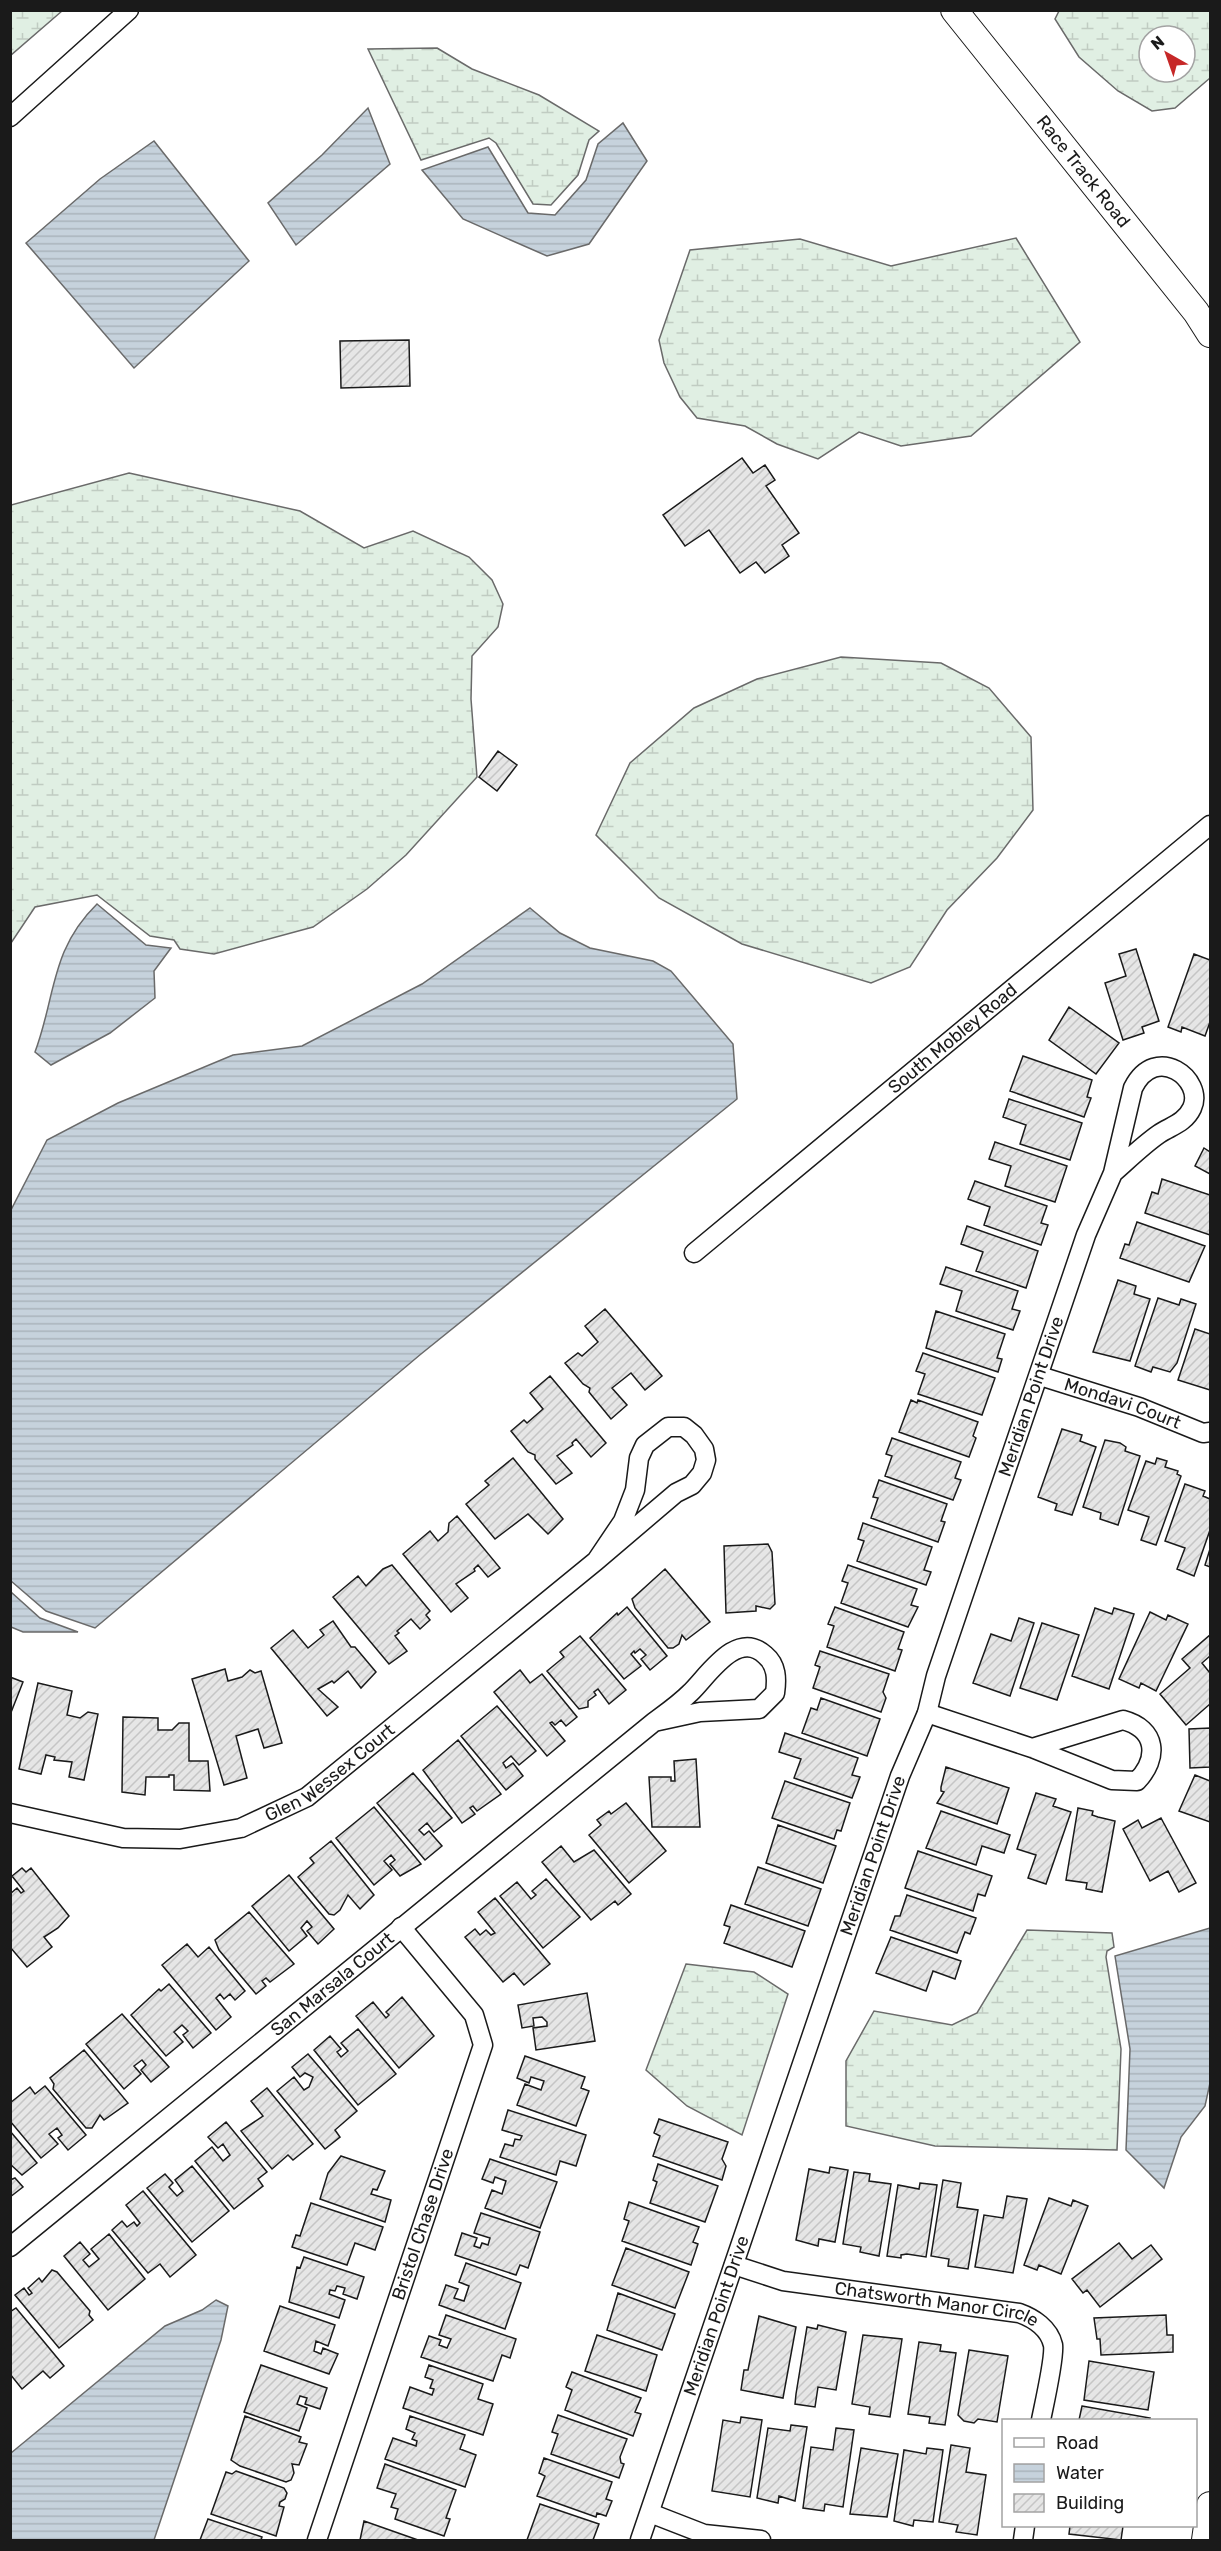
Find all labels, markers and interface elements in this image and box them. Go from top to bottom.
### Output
north arrow [1137,24,1197,84]
text: N [1147,32,1168,54]
street label: Race Track Road [1032,111,1135,232]
street label: South Mobley Road [884,979,1022,1098]
street label: Meridian Point Drive [994,1313,1069,1479]
street label: Mondavi Court [1062,1373,1184,1434]
street label: Glen Wessex Court [261,1719,399,1826]
street label: Meridian Point Drive [836,1773,910,1938]
street label: San Marsala Court [266,1927,398,2041]
street label: Bristol Chase Drive [387,2146,459,2303]
street label: Meridian Point Drive [679,2233,754,2399]
street label: Chatsworth Manor Circle [833,2277,1043,2332]
legend [1002,2419,1197,2527]
text: Road [1056,2432,1099,2454]
text: Water [1056,2462,1104,2484]
text: Building [1056,2492,1124,2514]

